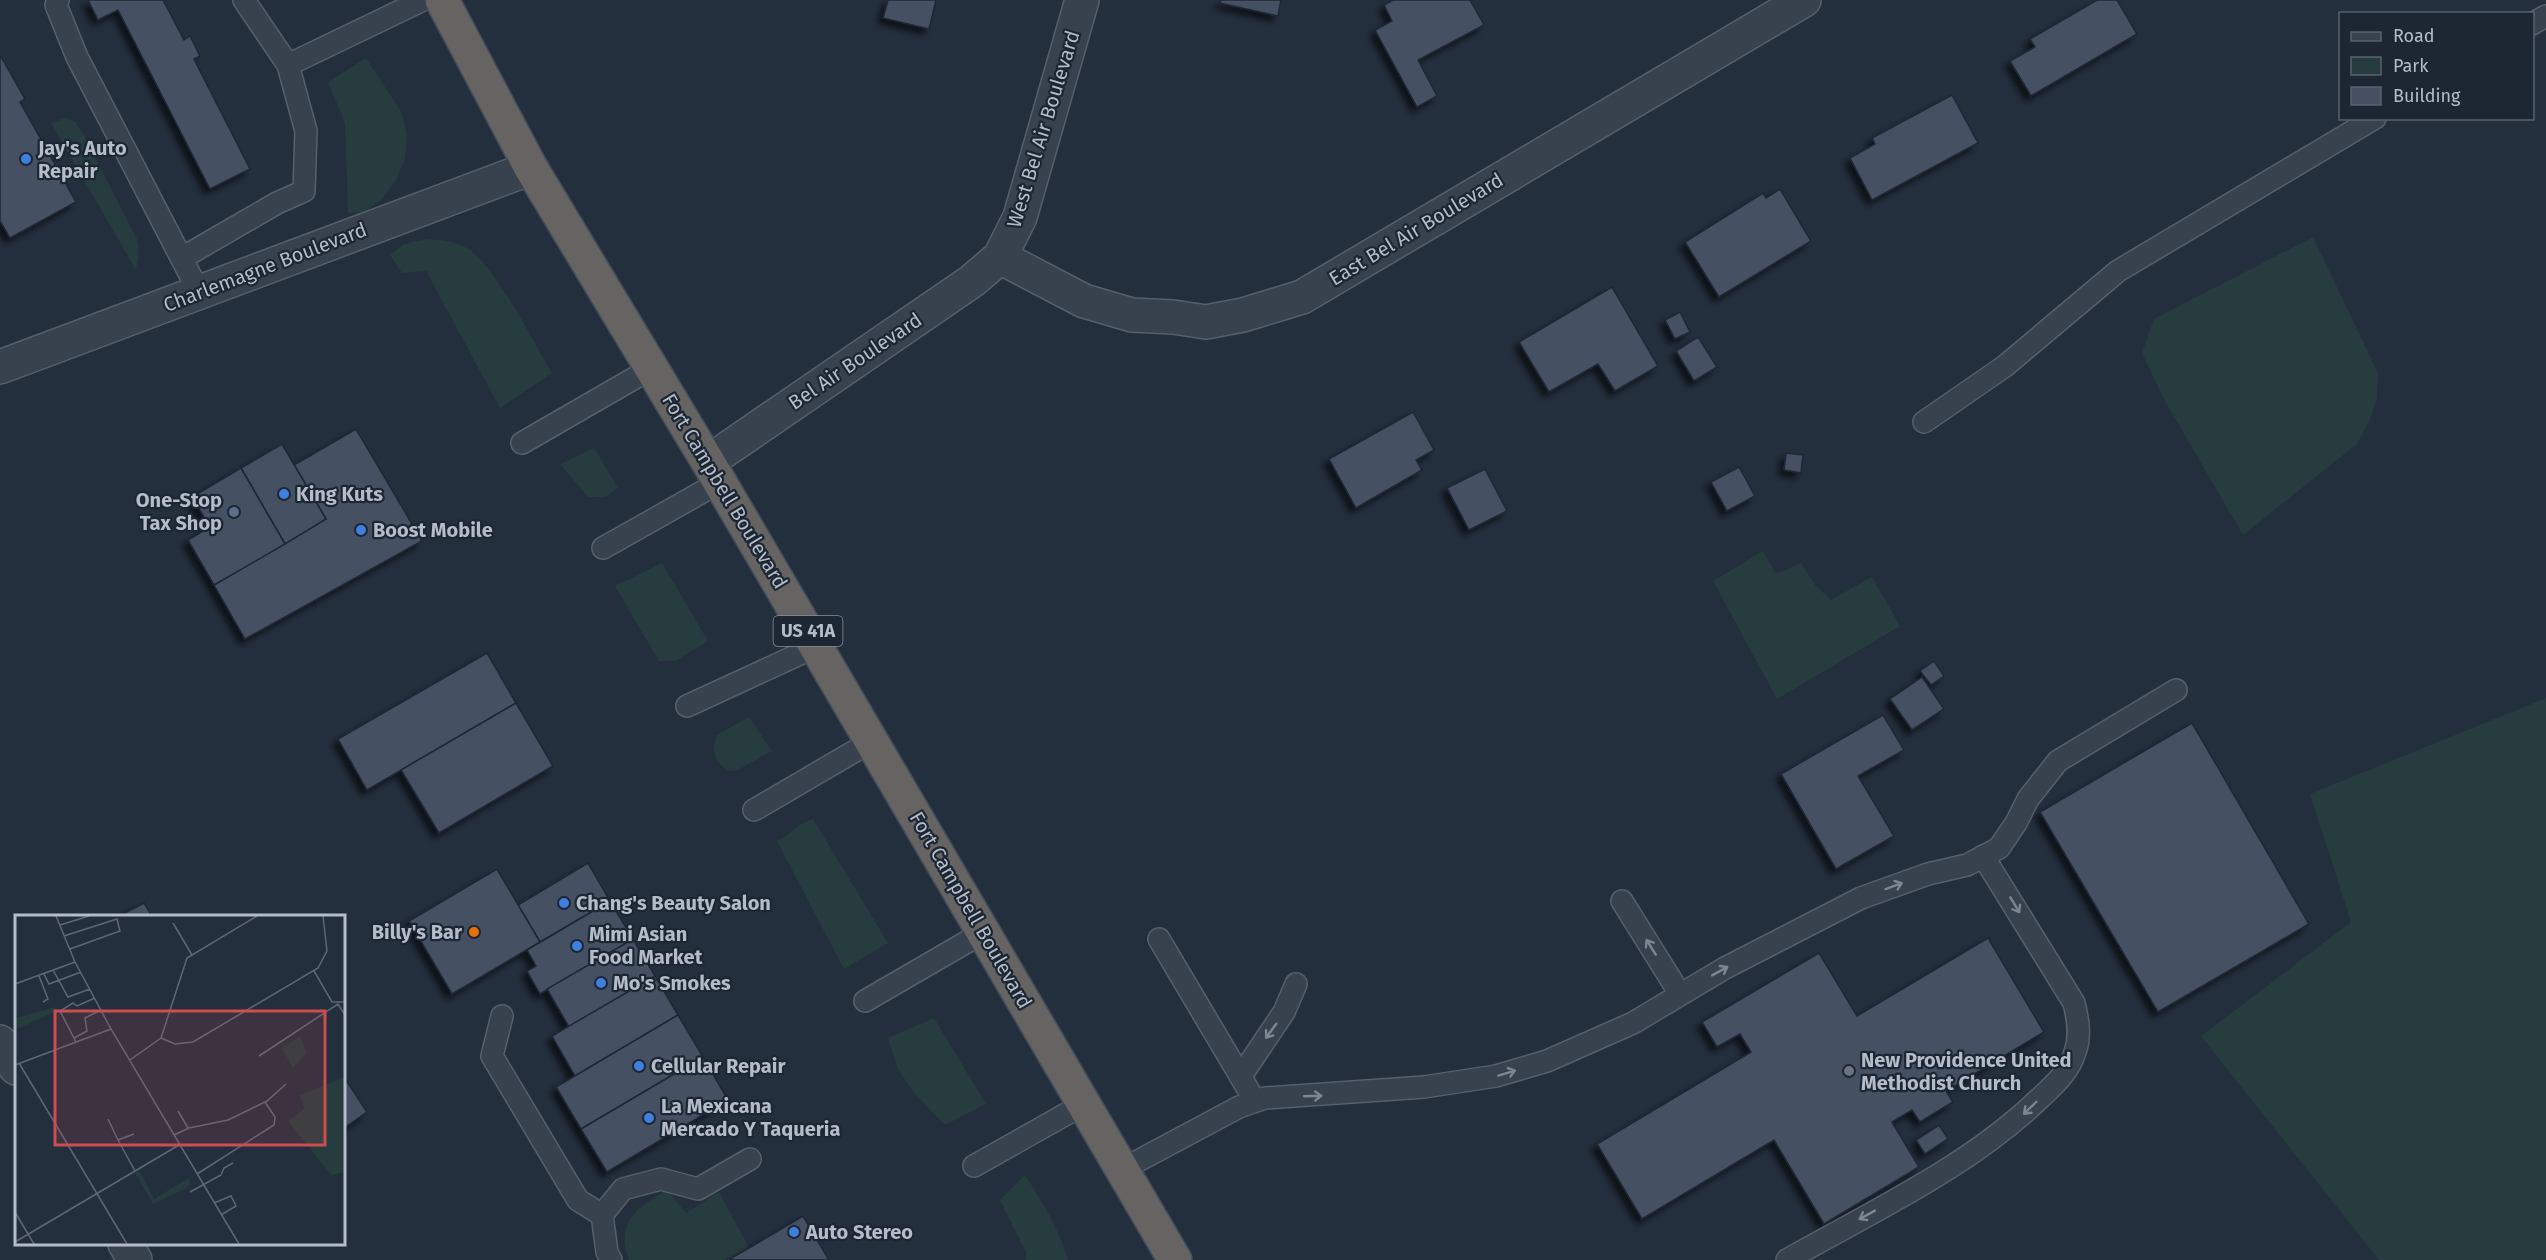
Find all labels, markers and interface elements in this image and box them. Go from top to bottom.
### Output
legend [2339,12,2534,120]
text: Road [2393,25,2435,47]
street label: West Bel Air Boulevard [1002,27,1084,231]
text: Park [2393,55,2429,77]
text: Building [2393,85,2461,107]
place label: Jay's Auto Repair [37,136,127,183]
marker: Jay's Auto Repair [19,152,33,166]
street label: East Bel Air Boulevard [1325,167,1507,291]
street label: Charlemagne Boulevard [160,217,370,317]
street label: Bel Air Boulevard [784,307,926,415]
street label: Fort Campbell Boulevard [657,389,793,593]
place label: King Kuts [296,482,383,506]
marker: King Kuts [277,487,291,501]
place label: One-Stop Tax Shop [136,488,222,535]
marker: One-Stop Tax Shop [227,505,241,519]
place label: Boost Mobile [373,518,493,542]
marker: Boost Mobile [354,523,368,537]
road number: US 41A [774,616,842,646]
street label: Fort Campbell Boulevard [905,807,1037,1013]
one-way arrow [1884,879,1903,890]
place label: Chang's Beauty Salon [576,891,771,915]
marker: Chang's Beauty Salon [557,896,571,910]
one-way arrow [2009,896,2021,913]
inset map [15,915,345,1245]
place label: Billy's Bar [372,920,463,944]
place label: Mimi Asian Food Market [589,922,703,969]
marker: Billy's Bar [467,925,481,939]
marker: Mimi Asian Food Market [570,939,584,953]
one-way arrow [1645,939,1657,956]
one-way arrow [1710,965,1728,976]
place label: Mo's Smokes [613,971,731,995]
marker: Mo's Smokes [594,976,608,990]
one-way arrow [1264,1023,1277,1039]
place label: New Providence United Methodist Church [1861,1048,2072,1095]
place label: Cellular Repair [651,1054,786,1078]
marker: Cellular Repair [632,1059,646,1073]
marker: New Providence United Methodist Church [1842,1064,1856,1078]
one-way arrow [1497,1067,1516,1078]
one-way arrow [1303,1090,1323,1101]
place label: La Mexicana Mercado Y Taqueria [661,1094,840,1141]
one-way arrow [2022,1101,2037,1115]
marker: La Mexicana Mercado Y Taqueria [642,1111,656,1125]
one-way arrow [1859,1209,1876,1221]
place label: Auto Stereo [805,1220,913,1244]
marker: Auto Stereo [787,1225,801,1239]

